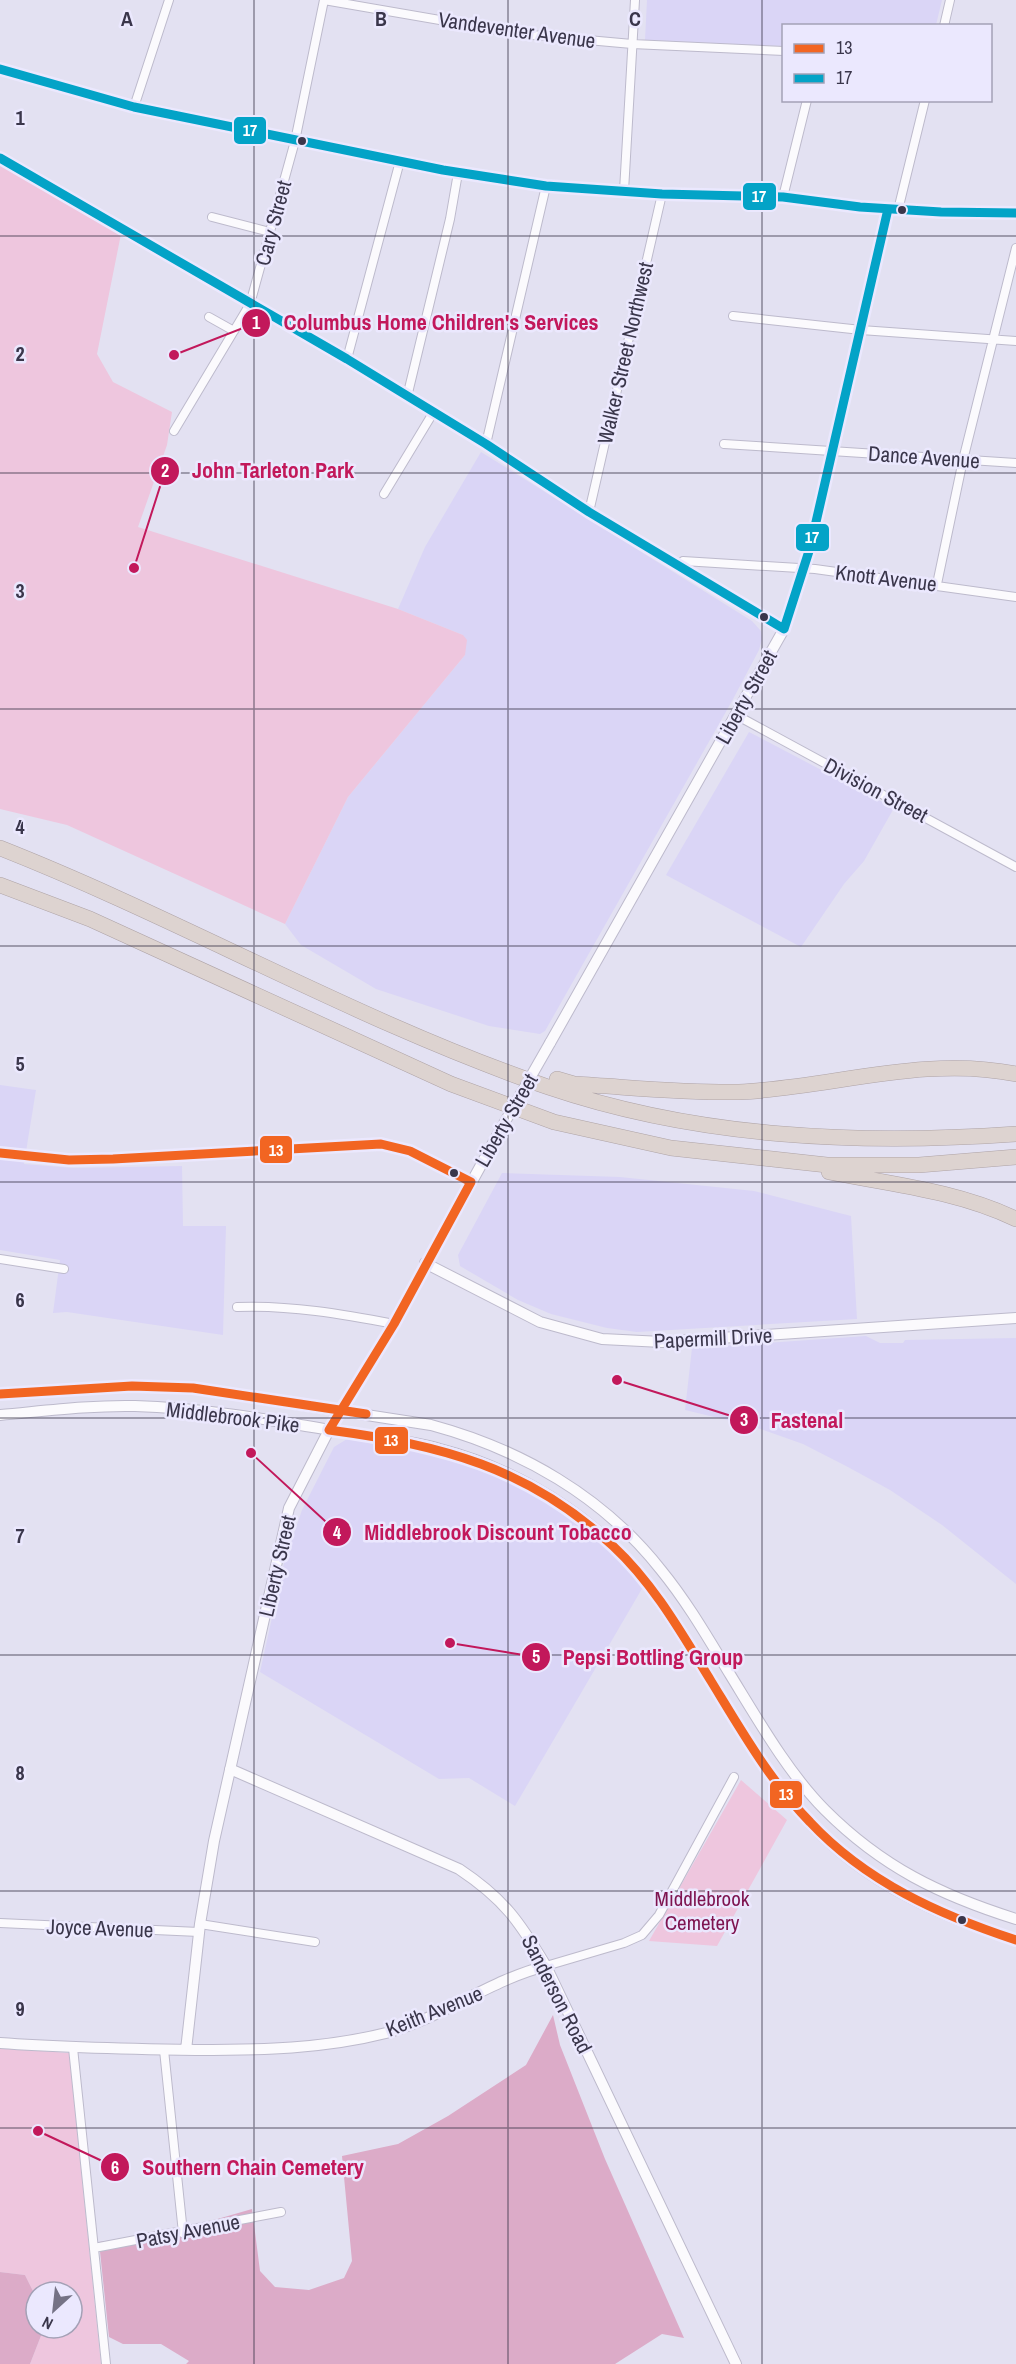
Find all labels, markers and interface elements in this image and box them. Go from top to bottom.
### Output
text: A [121,5,133,32]
text: B [375,5,387,32]
street label: Vandeventer Avenue [437,5,597,55]
text: C [629,5,641,32]
legend [782,24,992,102]
text: 13 [836,35,852,60]
text: 17 [836,65,852,90]
text: 1 [15,104,25,131]
line badge: 17 [233,116,267,145]
text: 17 [243,119,257,141]
unlabelled marker [296,135,308,147]
street label: Cary Street [248,177,298,269]
line badge: 17 [742,182,777,211]
text: 17 [752,185,766,207]
unlabelled marker [896,204,908,216]
street label: Walker Street Northwest [590,259,660,447]
callout: Columbus Home Children's Services [241,303,610,343]
text: Columbus Home Children's Services [283,307,599,337]
text: 1 [252,310,261,335]
text: 2 [15,340,25,367]
street label: Dance Avenue [867,439,981,475]
callout: John Tarleton Park [150,451,366,491]
text: John Tarleton Park [192,455,355,485]
text: 2 [161,458,169,483]
line badge: 17 [795,523,830,552]
text: 17 [805,526,819,548]
street label: Knott Avenue [834,557,938,599]
text: 3 [15,577,25,604]
unlabelled marker [758,611,770,623]
street label: Liberty Street [708,645,784,749]
street label: Division Street [819,750,933,830]
text: 4 [15,813,25,840]
text: 5 [15,1050,25,1077]
street label: Liberty Street [468,1068,545,1172]
line badge: 13 [259,1135,293,1164]
text: 13 [269,1139,283,1161]
unlabelled marker [448,1167,460,1179]
text: 6 [15,1286,25,1313]
street label: Papermill Drive [653,1320,773,1356]
street label: Middlebrook Pike [165,1394,301,1440]
callout: Fastenal [729,1400,855,1440]
text: Fastenal [771,1405,843,1435]
text: 3 [740,1407,748,1432]
line badge: 13 [374,1426,409,1455]
text: 13 [384,1429,398,1451]
street label: Liberty Street [251,1512,303,1620]
callout: Middlebrook Discount Tobacco [322,1512,644,1552]
text: Middlebrook Discount Tobacco [364,1517,632,1547]
text: 4 [333,1520,342,1545]
text: 7 [15,1522,25,1549]
callout: Pepsi Bottling Group [521,1637,755,1677]
text: Pepsi Bottling Group [563,1642,743,1672]
text: 5 [532,1644,540,1669]
text: 8 [15,1759,25,1786]
line badge: 13 [769,1780,803,1809]
text: 13 [779,1783,793,1805]
park label: Middlebrook Cemetery [655,1884,750,1937]
street label: Joyce Avenue [46,1912,154,1944]
unlabelled marker [956,1914,968,1926]
street label: Sanderson Road [515,1930,599,2058]
street label: Keith Avenue [381,1978,487,2044]
text: 9 [15,1995,25,2022]
callout: Southern Chain Cemetery [100,2147,376,2187]
text: Southern Chain Cemetery [142,2152,364,2182]
text: 6 [111,2155,119,2180]
street label: Patsy Avenue [134,2207,242,2255]
north arrow [24,2280,84,2340]
text: N [38,2311,56,2335]

